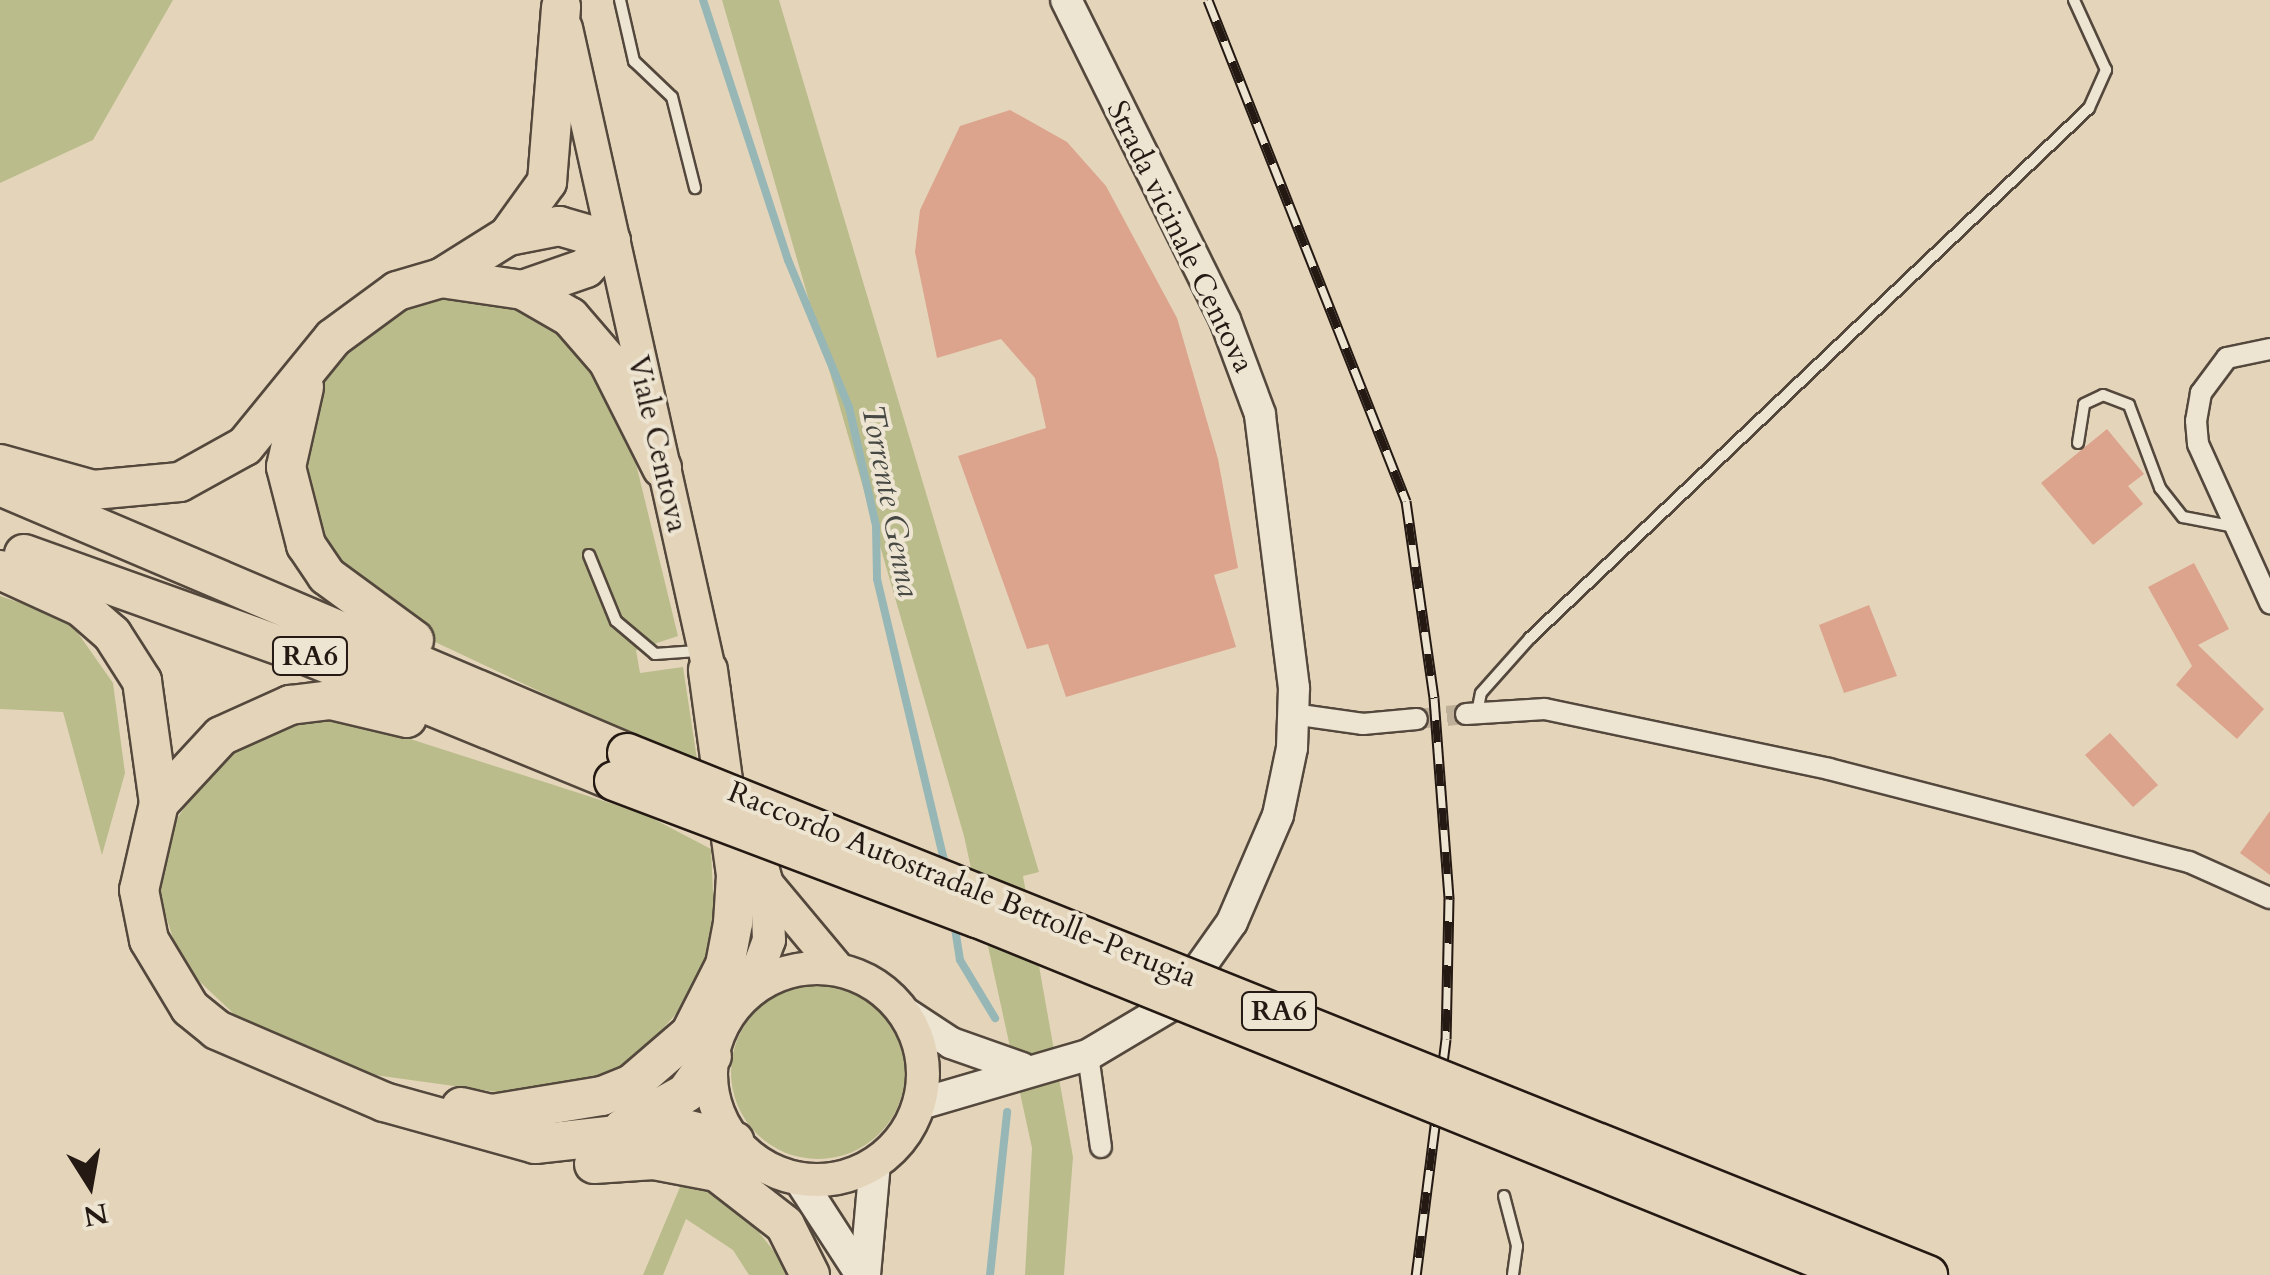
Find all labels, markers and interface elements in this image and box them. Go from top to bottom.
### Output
street label: Strada vicinale Centova [1099,95,1261,379]
street label: Viale Centova [619,352,695,536]
water label: Torrente Genna [853,402,927,600]
road number: RA6 [270,633,350,679]
street label: Raccordo Autostradale Bettolle-Perugia [722,774,1202,996]
road number: RA6 [1239,988,1319,1034]
north arrow [40,1135,140,1235]
text: N [80,1193,111,1235]

